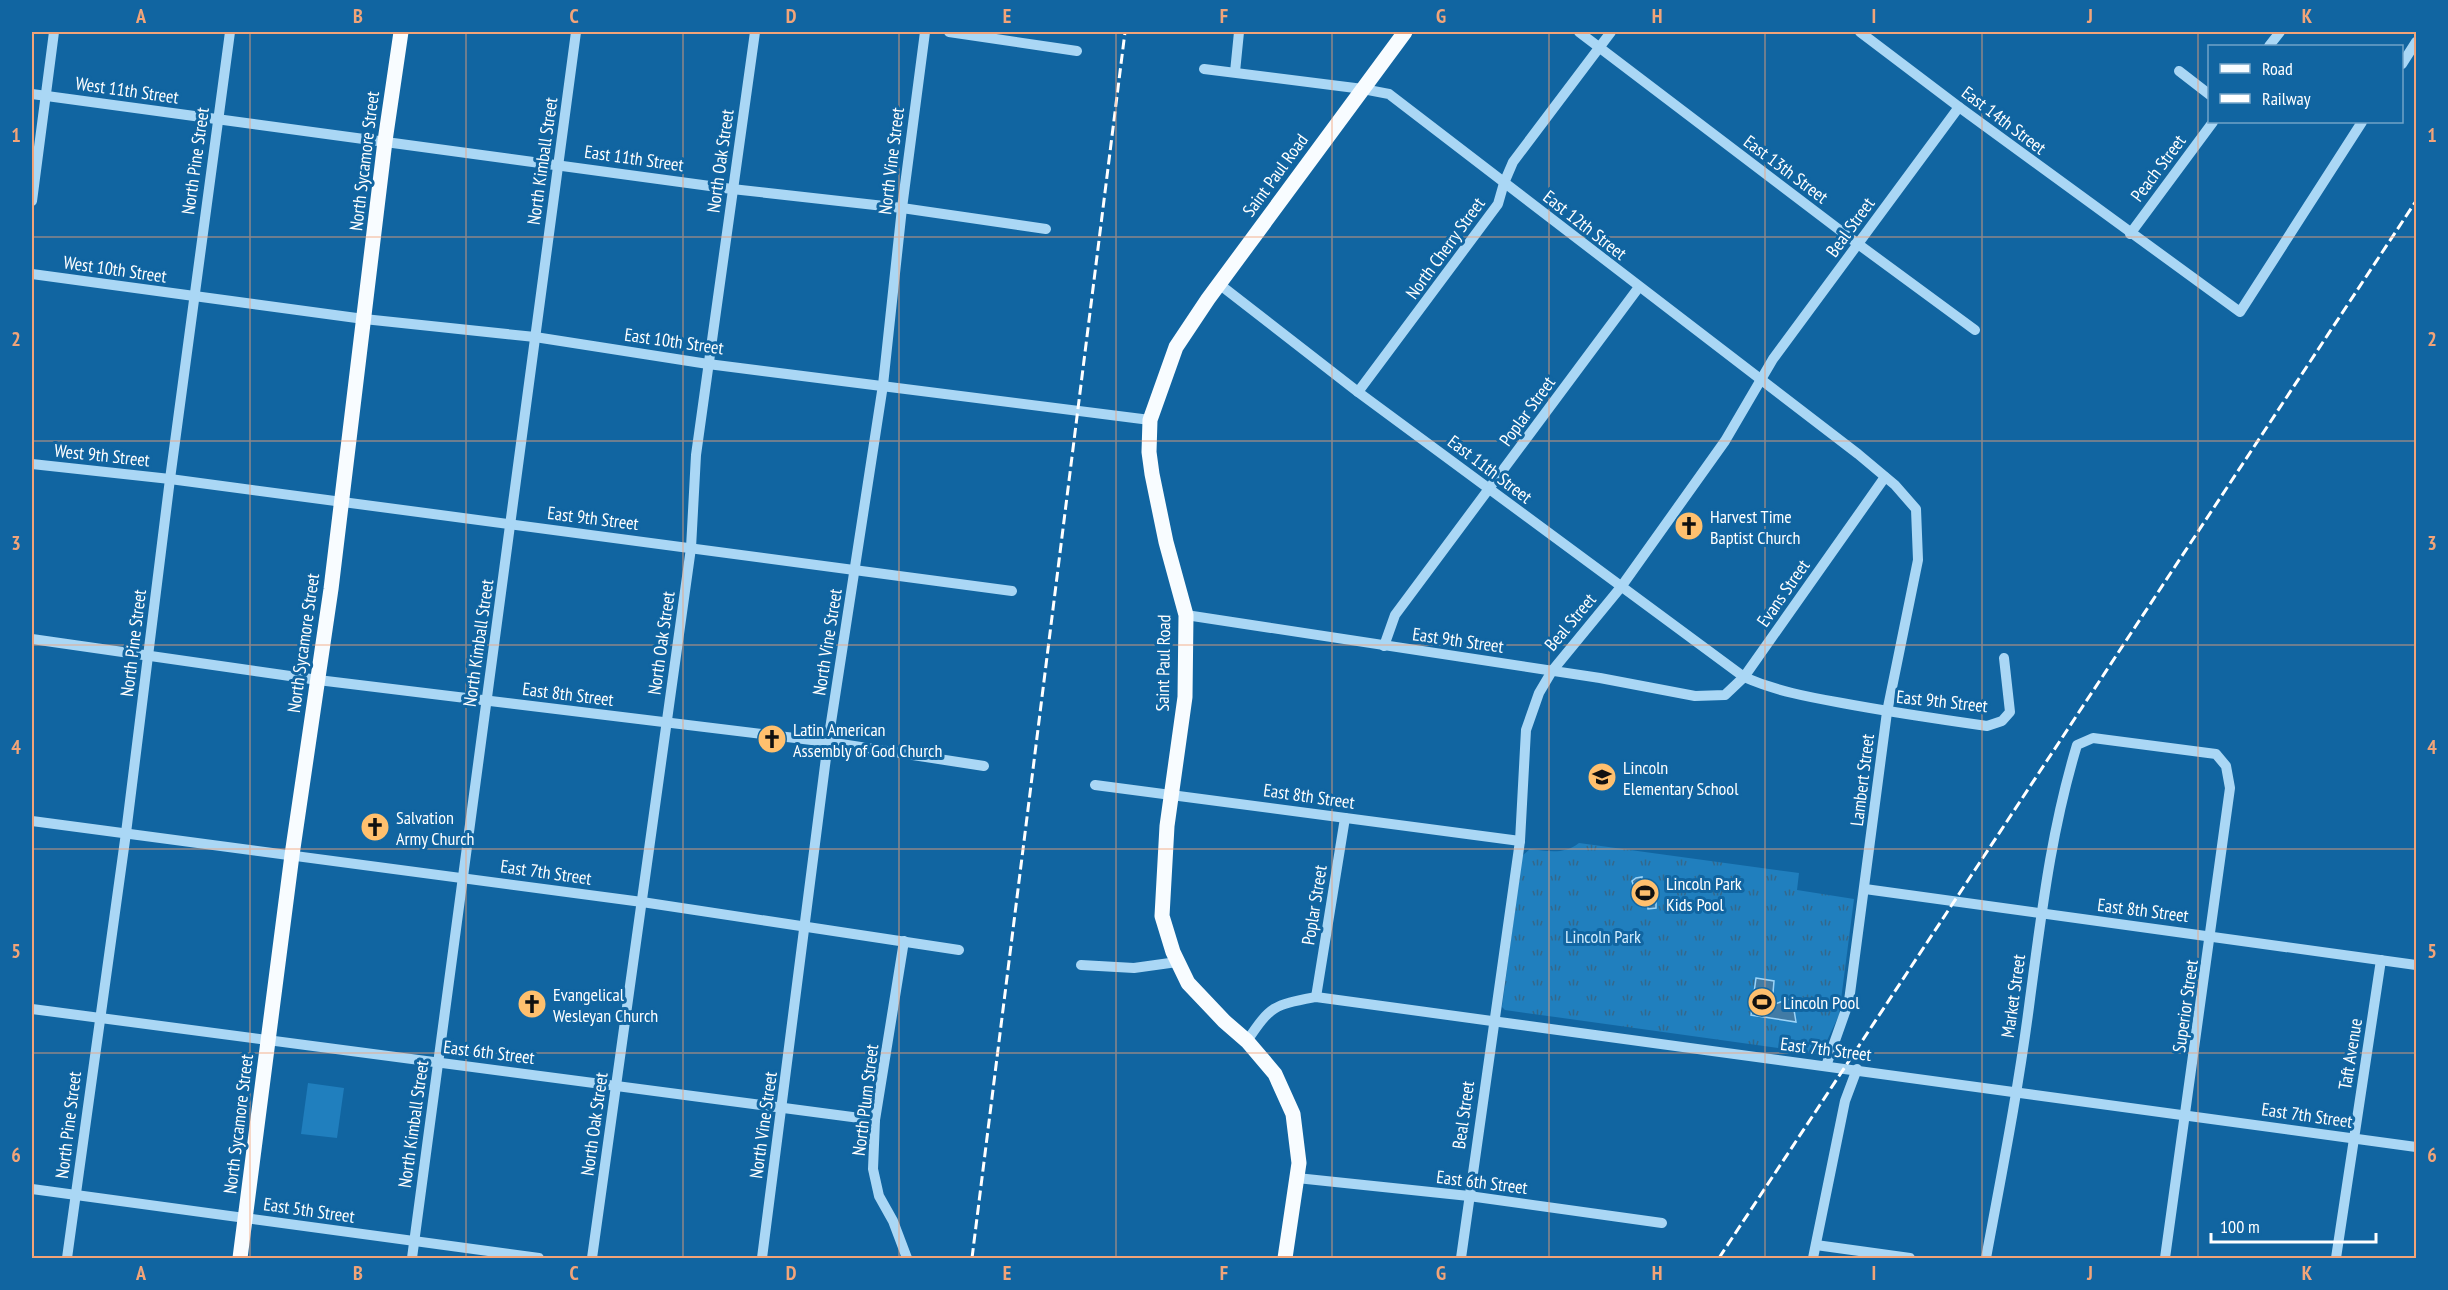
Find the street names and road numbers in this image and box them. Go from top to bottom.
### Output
street label: West 11th Street [74,71,180,109]
street label: East 14th Street [1957,81,2051,159]
street label: North Sycamore Street [344,90,384,232]
street label: North Kimball Street [522,96,562,226]
street label: North Pine Street [176,106,214,216]
street label: North Vine Street [873,106,909,216]
street label: North Oak Street [701,108,739,214]
street label: Saint Paul Road [1237,129,1313,221]
street label: East 13th Street [1739,130,1833,208]
street label: Peach Street [2125,130,2191,206]
street label: East 11th Street [583,140,685,176]
street label: East 12th Street [1539,185,1631,265]
street label: North Cherry Street [1400,193,1490,303]
street label: Beal Street [1821,193,1879,261]
street label: West 10th Street [62,250,168,288]
street label: East 10th Street [623,323,725,359]
street label: Poplar Street [1494,372,1560,450]
street label: East 11th Street [1443,430,1537,508]
street label: West 9th Street [53,439,151,471]
street label: East 9th Street [546,501,640,535]
street label: Evans Street [1752,555,1815,631]
street label: North Sycamore Street [282,572,324,714]
street label: North Kimball Street [458,578,498,708]
street label: North Vine Street [807,587,847,697]
street label: North Pine Street [115,588,151,698]
street label: Beal Street [1539,588,1601,656]
street label: North Oak Street [642,590,680,696]
street label: Saint Paul Road [1151,614,1175,712]
street label: East 9th Street [1411,622,1505,658]
street label: East 8th Street [521,677,615,711]
street label: East 9th Street [1895,685,1989,717]
street label: Lambert Street [1845,733,1879,827]
street label: East 8th Street [1262,778,1356,814]
street label: East 7th Street [499,854,593,890]
street label: Poplar Street [1296,863,1332,947]
street label: East 8th Street [2096,893,2190,927]
street label: Market Street [1996,953,2030,1039]
street label: Superior Street [2167,958,2203,1054]
street label: Taft Avenue [2333,1017,2367,1091]
street label: East 7th Street [1779,1032,1873,1066]
street label: East 6th Street [442,1035,536,1069]
street label: North Plum Street [847,1043,883,1157]
street label: North Sycamore Street [218,1053,258,1195]
street label: North Kimball Street [393,1059,433,1189]
street label: North Pine Street [50,1070,86,1180]
street label: North Vine Street [744,1070,782,1180]
street label: North Oak Street [575,1071,613,1177]
street label: Beal Street [1447,1079,1479,1150]
street label: East 7th Street [2260,1097,2354,1133]
street label: East 6th Street [1435,1165,1529,1199]
street label: East 5th Street [262,1192,356,1228]

